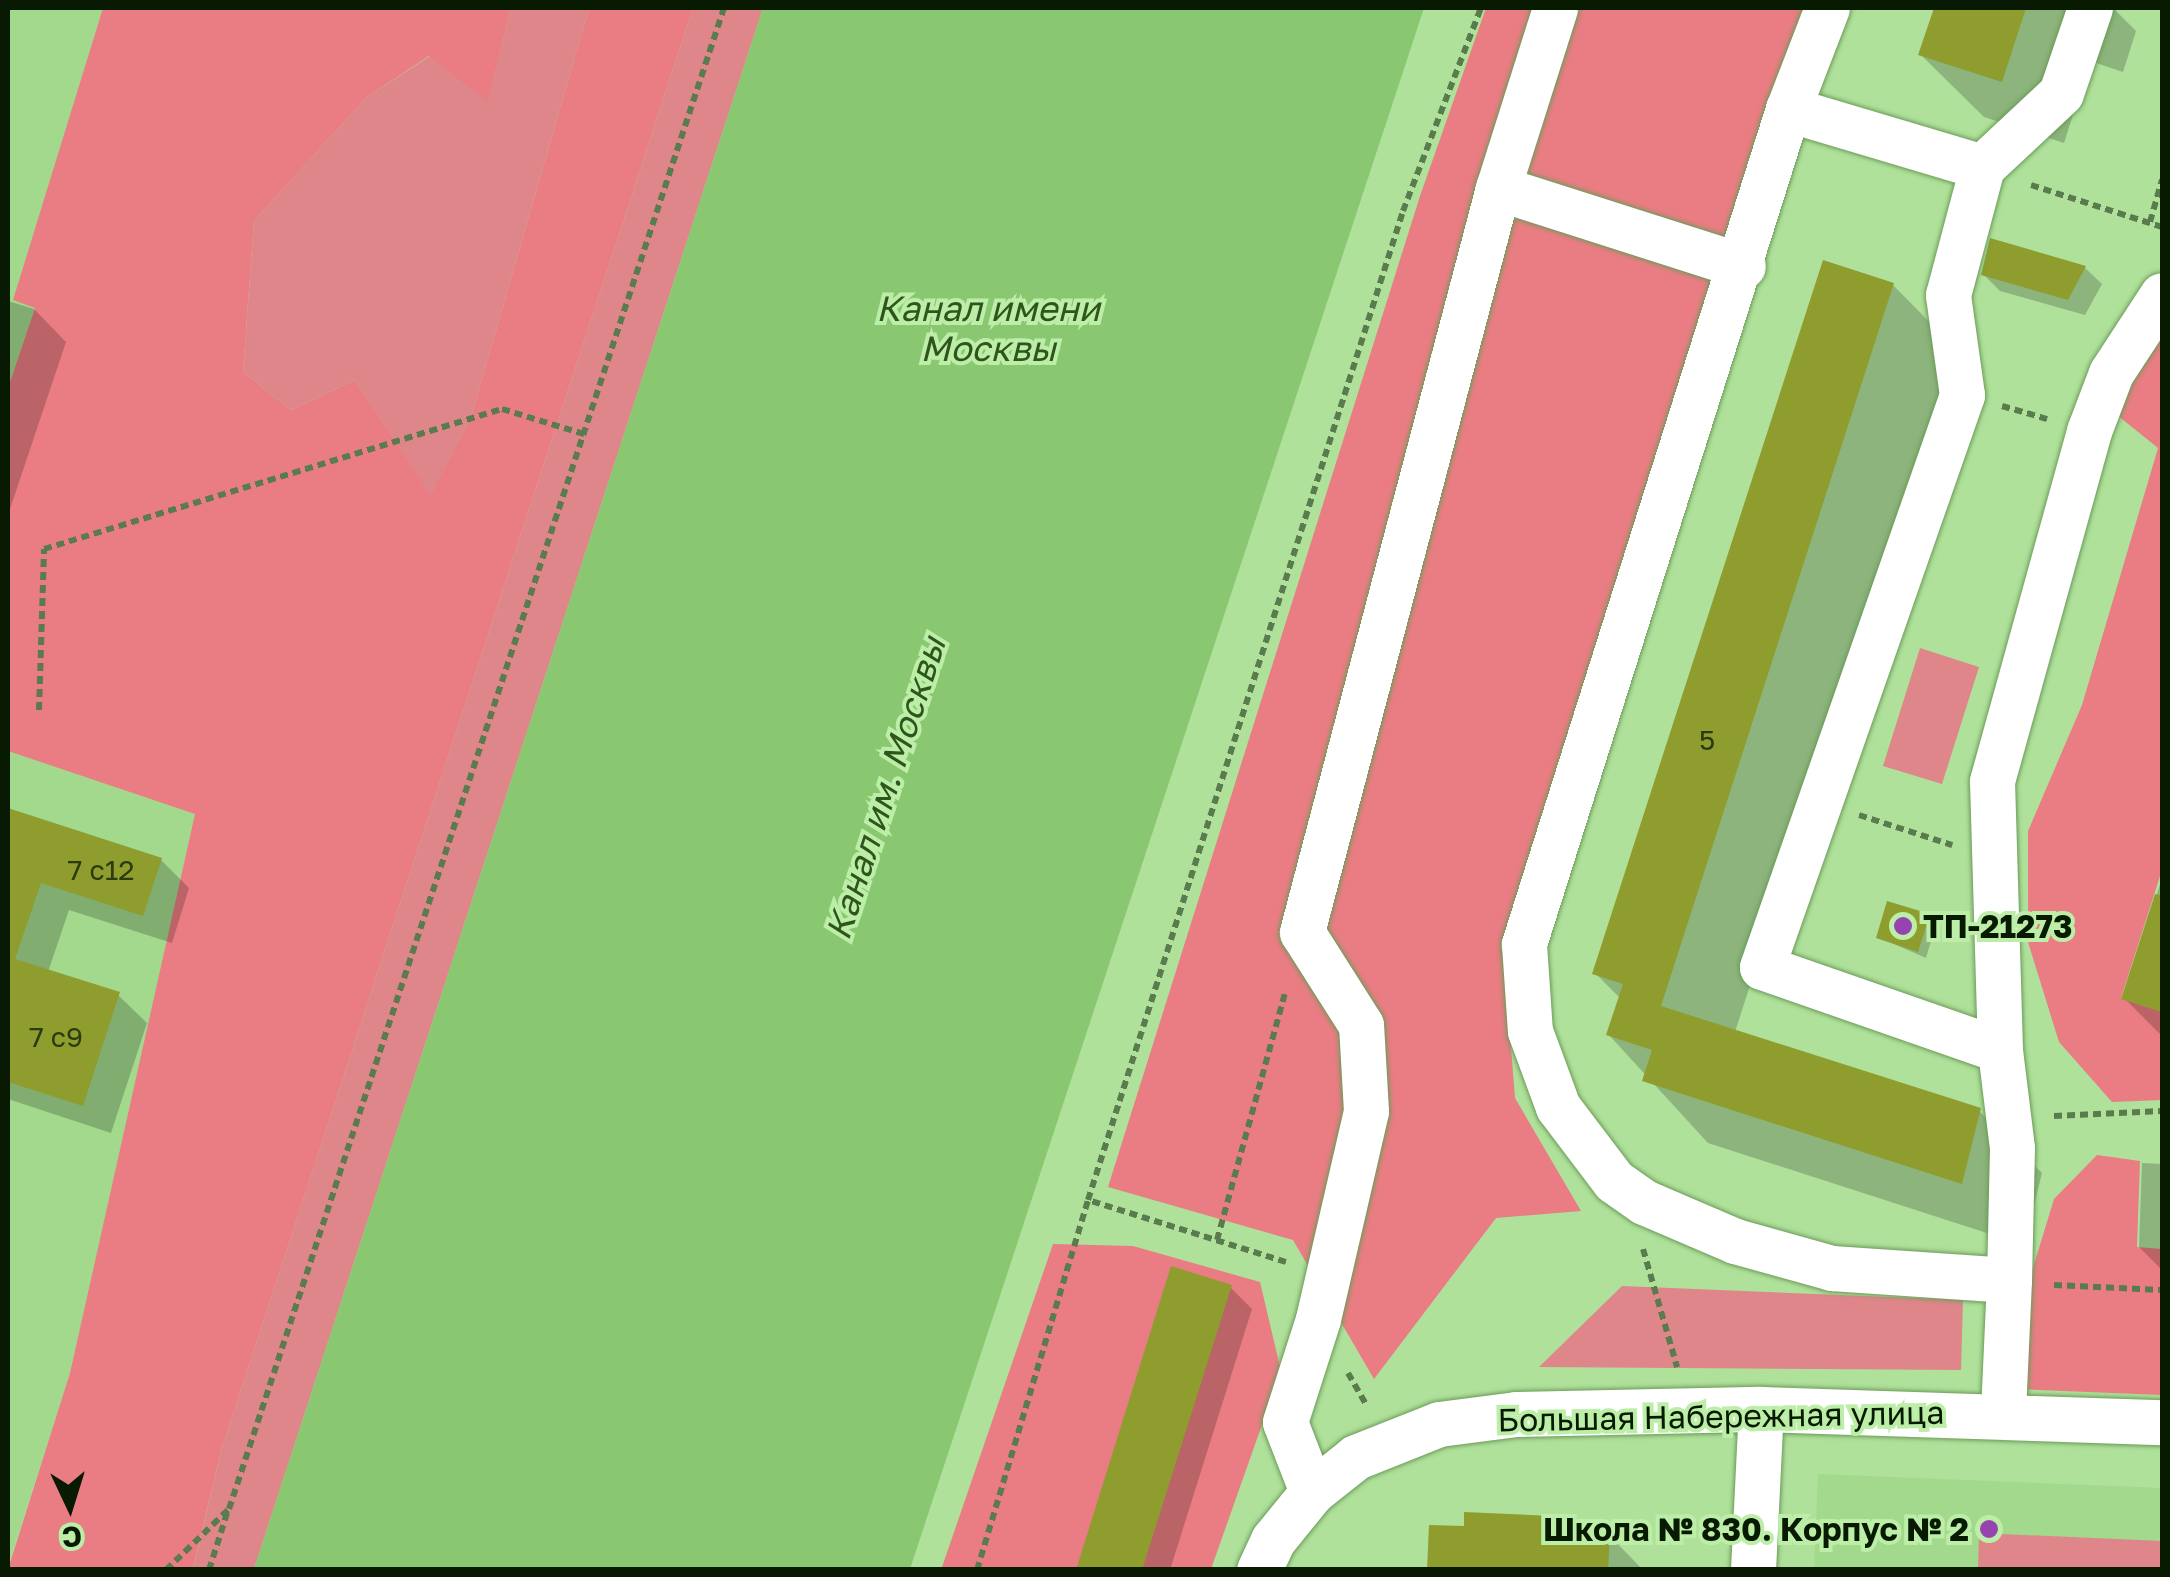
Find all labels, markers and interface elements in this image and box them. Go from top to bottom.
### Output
water label: Канал имени Москвы [876,287,1100,369]
water label: Канал им. Москвы [816,631,954,945]
house number: 5 [1699,723,1715,757]
house number: 7 с12 [68,853,134,887]
place label: ТП-21273 [1923,907,2072,945]
marker: ТП-21273 [1892,915,1914,937]
house number: 7 с9 [29,1020,83,1054]
street label: Большая Набережная улица [1497,1393,1945,1439]
north arrow [20,1457,120,1557]
place label: Школа № 830. Корпус № 2 [1543,1510,1969,1548]
marker: Школа № 830. Корпус № 2 [1978,1518,2000,1540]
text: С [61,1520,83,1555]

